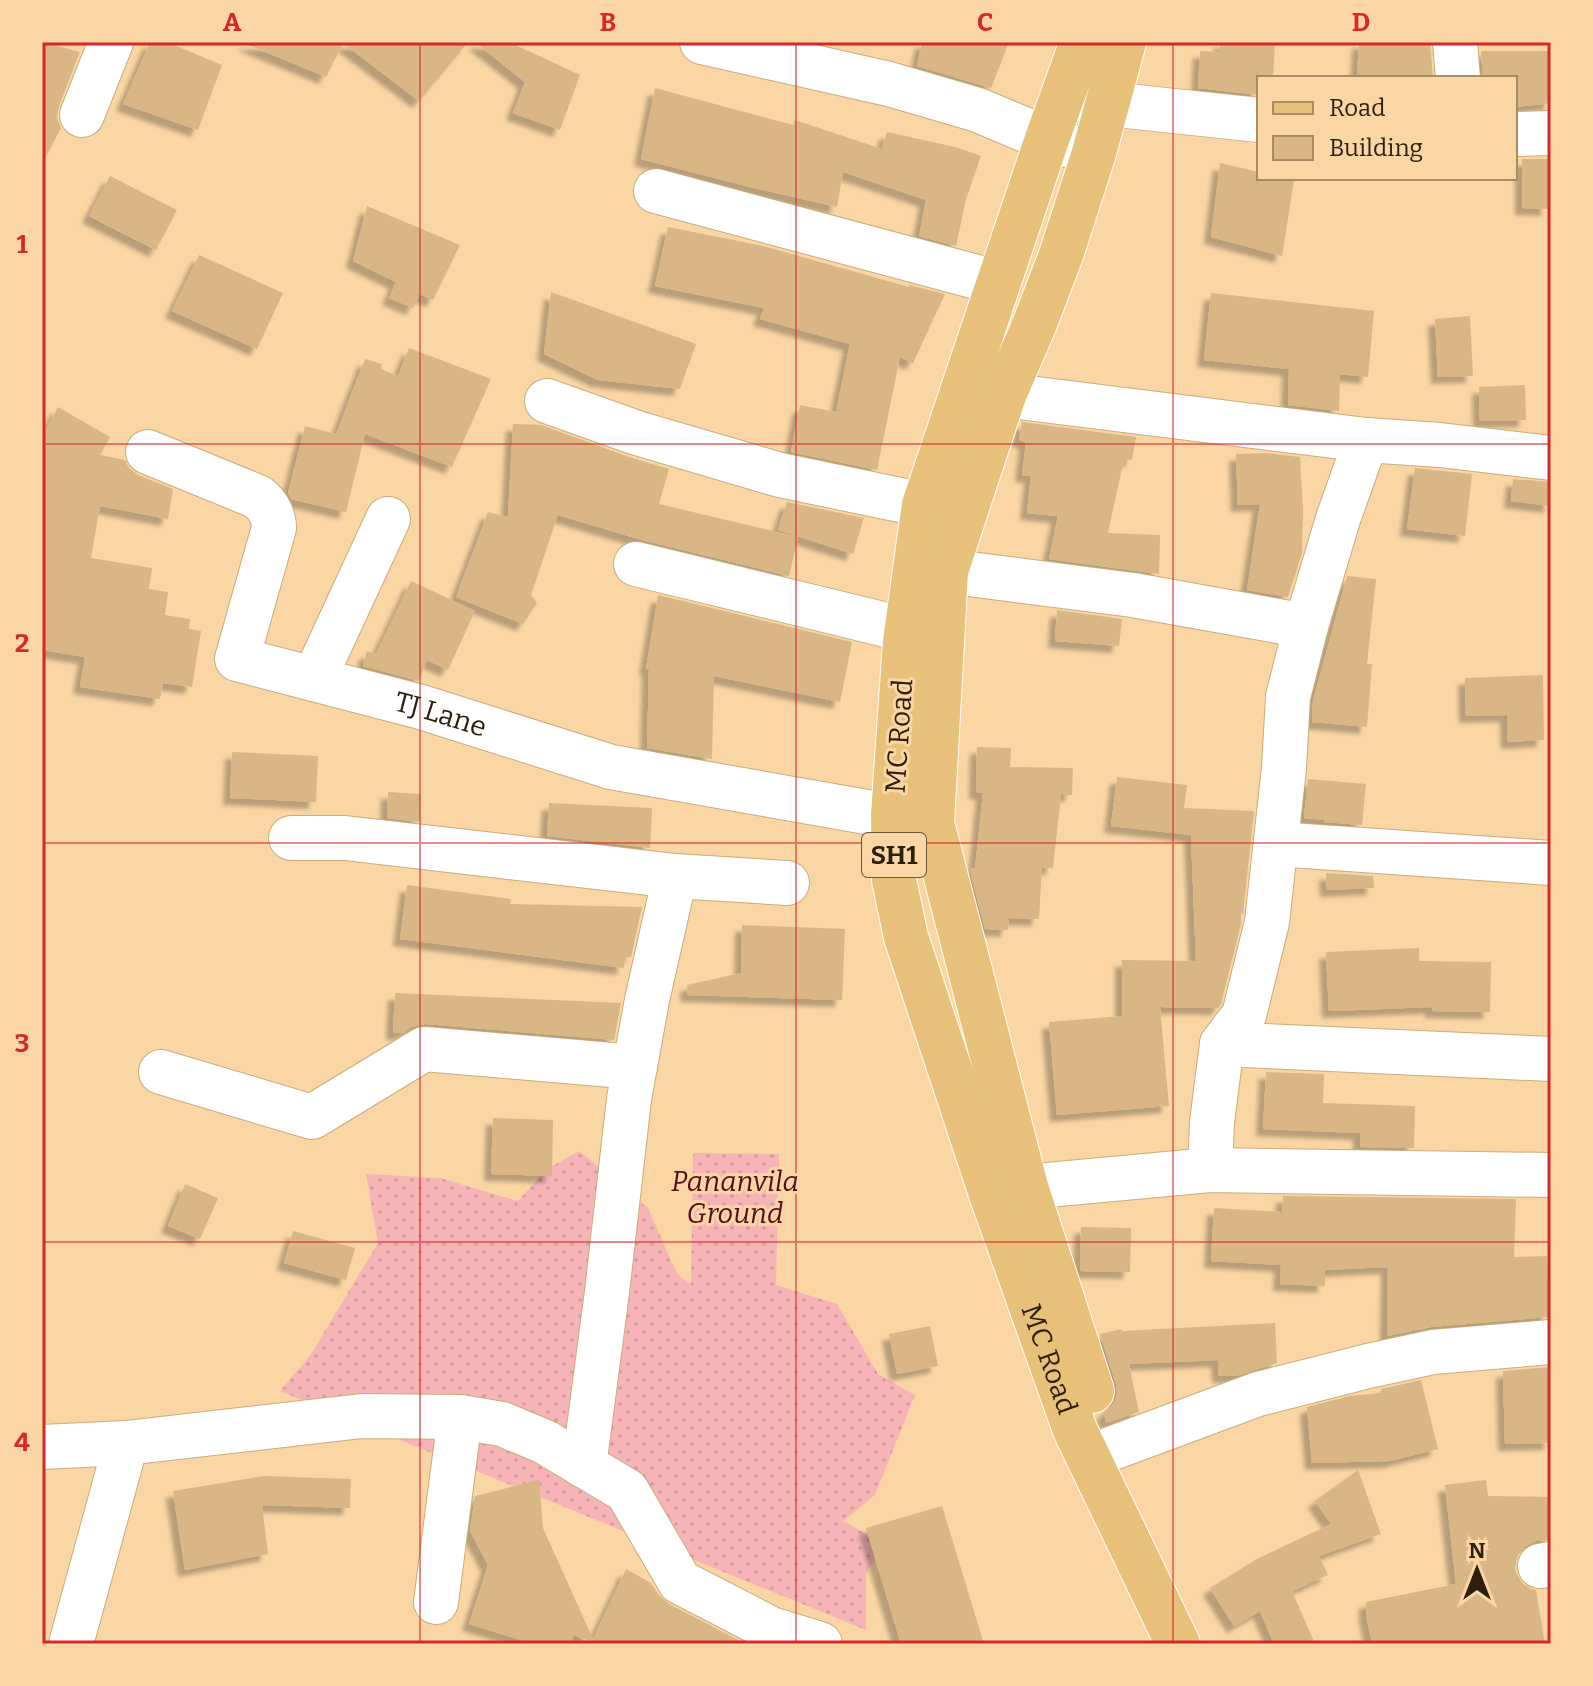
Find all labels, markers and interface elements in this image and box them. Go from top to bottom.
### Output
text: A [223,7,242,38]
text: B [600,7,616,38]
text: C [977,7,993,38]
text: D [1352,7,1370,38]
legend [1257,76,1517,180]
text: Road [1329,94,1385,122]
text: Building [1329,134,1423,162]
text: 1 [16,229,28,260]
text: 2 [15,628,29,659]
street label: MC Road [879,678,919,794]
street label: TJ Lane [391,684,491,743]
road number: SH1 [862,833,926,877]
text: 3 [15,1028,29,1059]
park label: Pananvila Ground [671,1165,799,1230]
street label: MC Road [1015,1299,1084,1418]
text: 4 [14,1427,30,1458]
north arrow [1437,1530,1517,1610]
text: N [1469,1537,1486,1564]

